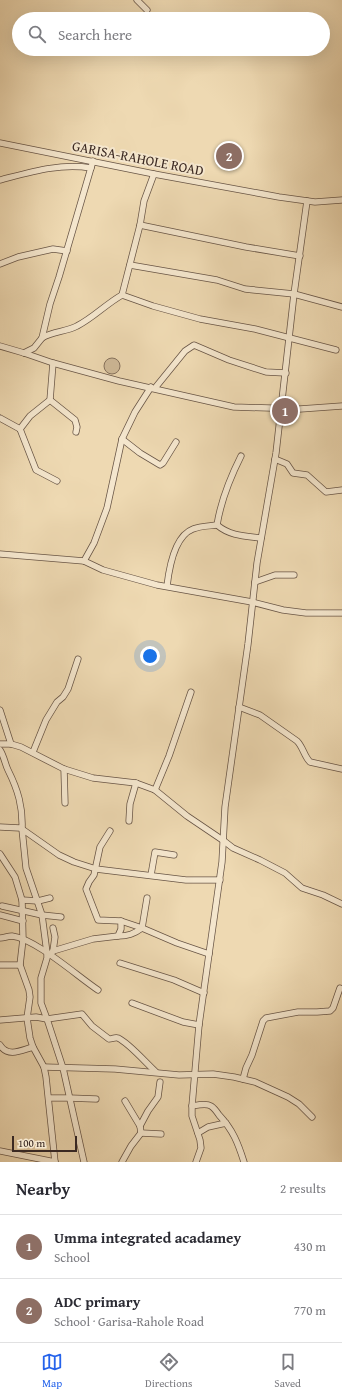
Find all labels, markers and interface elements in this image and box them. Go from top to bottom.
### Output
search box [12,12,330,56]
icon: search [26,23,48,45]
text: Search here [58,24,132,45]
street label: GARISA-RAHOLE ROAD [70,135,206,181]
pin: 2 [216,141,242,171]
pin: 1 [272,396,298,426]
your location [140,646,160,666]
scale bar [12,1134,77,1153]
text: 100 m [18,1135,45,1151]
text: Nearby [16,1176,70,1201]
text: 2 results [280,1179,326,1198]
text: Umma integrated acadamey [54,1227,241,1248]
text: 1 [26,1237,32,1256]
text: 430 m [294,1237,326,1256]
text: School [54,1248,90,1267]
text: ADC primary [54,1291,140,1312]
text: 2 [26,1301,32,1320]
text: 770 m [294,1301,326,1320]
text: School · Garisa-Rahole Road [54,1312,204,1331]
tab: Map [41,1351,63,1391]
tab: Directions [145,1351,192,1391]
tab: Saved [274,1351,301,1391]

